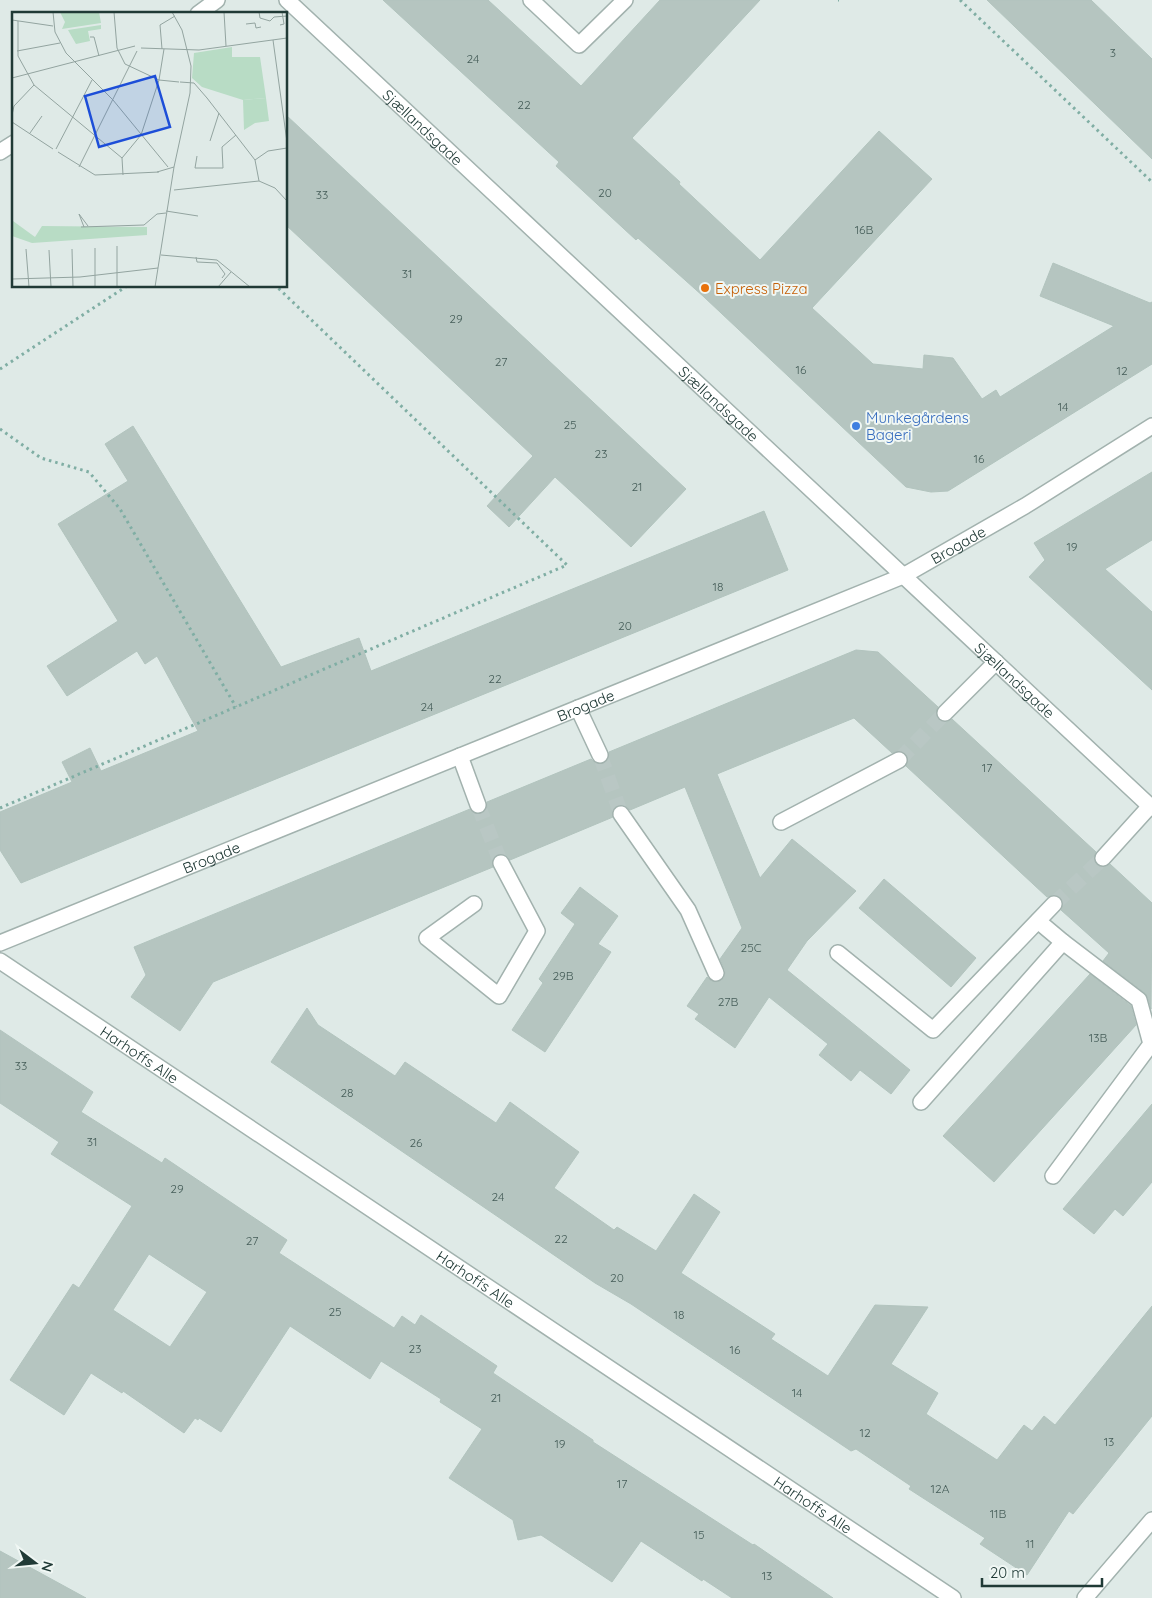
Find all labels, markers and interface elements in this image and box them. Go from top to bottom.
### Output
inset map [12,12,288,288]
house number: 3 [1110,45,1116,60]
house number: 24 [467,51,479,66]
street label: Sjællandsgade [379,85,467,169]
house number: 22 [517,97,531,112]
house number: 20 [598,185,612,200]
house number: 33 [316,187,328,202]
house number: 16B [855,222,874,237]
house number: 31 [402,266,412,281]
place label: Express Pizza [715,279,808,298]
marker: Express Pizza [699,282,711,294]
house number: 29 [449,311,463,326]
house number: 27 [495,354,507,369]
street label: Sjællandsgade [675,361,763,445]
house number: 16 [796,362,807,377]
house number: 12 [1116,363,1128,378]
house number: 14 [1058,399,1068,414]
place label: Munkegårdens Bageri [866,408,969,444]
house number: 25 [563,417,577,432]
marker: Munkegårdens Bageri [850,420,862,432]
house number: 23 [595,446,607,461]
house number: 16 [974,451,985,466]
house number: 21 [631,479,643,494]
street label: Brogade [927,521,989,568]
house number: 19 [1066,539,1078,554]
house number: 18 [713,579,723,594]
house number: 20 [618,618,632,633]
street label: Sjællandsgade [971,638,1059,722]
house number: 22 [488,671,502,686]
street label: Brogade [554,685,617,725]
house number: 24 [421,699,433,714]
house number: 17 [982,760,992,775]
street label: Brogade [180,837,243,877]
house number: 25C [740,940,762,955]
house number: 29B [552,968,574,983]
house number: 27B [718,994,738,1009]
street label: Harhoffs Alle [97,1021,182,1087]
house number: 13B [1089,1030,1107,1045]
house number: 33 [15,1058,27,1073]
house number: 28 [340,1085,354,1100]
house number: 31 [87,1134,97,1149]
house number: 26 [409,1135,423,1150]
house number: 29 [170,1181,184,1196]
house number: 24 [492,1189,504,1204]
house number: 22 [554,1231,568,1246]
house number: 27 [246,1233,258,1248]
street label: Harhoffs Alle [433,1246,518,1312]
house number: 20 [610,1270,624,1285]
house number: 25 [328,1304,342,1319]
house number: 18 [674,1307,684,1322]
house number: 23 [409,1341,421,1356]
house number: 16 [730,1342,741,1357]
house number: 14 [792,1385,802,1400]
house number: 21 [490,1390,502,1405]
house number: 12 [859,1425,871,1440]
house number: 13 [1104,1434,1114,1449]
house number: 19 [554,1436,566,1451]
street label: Harhoffs Alle [770,1472,856,1537]
house number: 17 [617,1476,627,1491]
house number: 12A [931,1481,950,1496]
house number: 11B [990,1506,1007,1521]
house number: 15 [694,1527,704,1542]
house number: 11 [1026,1536,1034,1551]
north arrow [10,1538,60,1588]
scale bar [982,1556,1102,1588]
text: N [37,1559,58,1574]
text: 20 m [990,1563,1025,1582]
house number: 13 [762,1568,772,1583]

